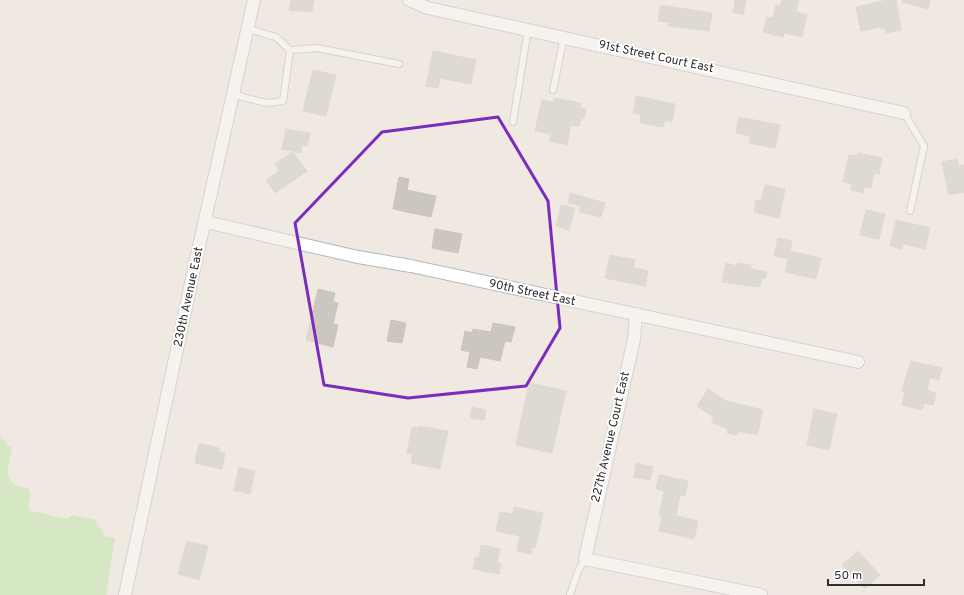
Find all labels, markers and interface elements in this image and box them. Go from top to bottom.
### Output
street label: 91st Street Court East [597,37,715,77]
street label: 230th Avenue East [171,245,207,349]
street label: 90th Street East [487,276,577,310]
street label: 227th Avenue Court East [588,370,634,504]
scale bar [828,561,924,587]
text: 50 m [834,568,862,584]

